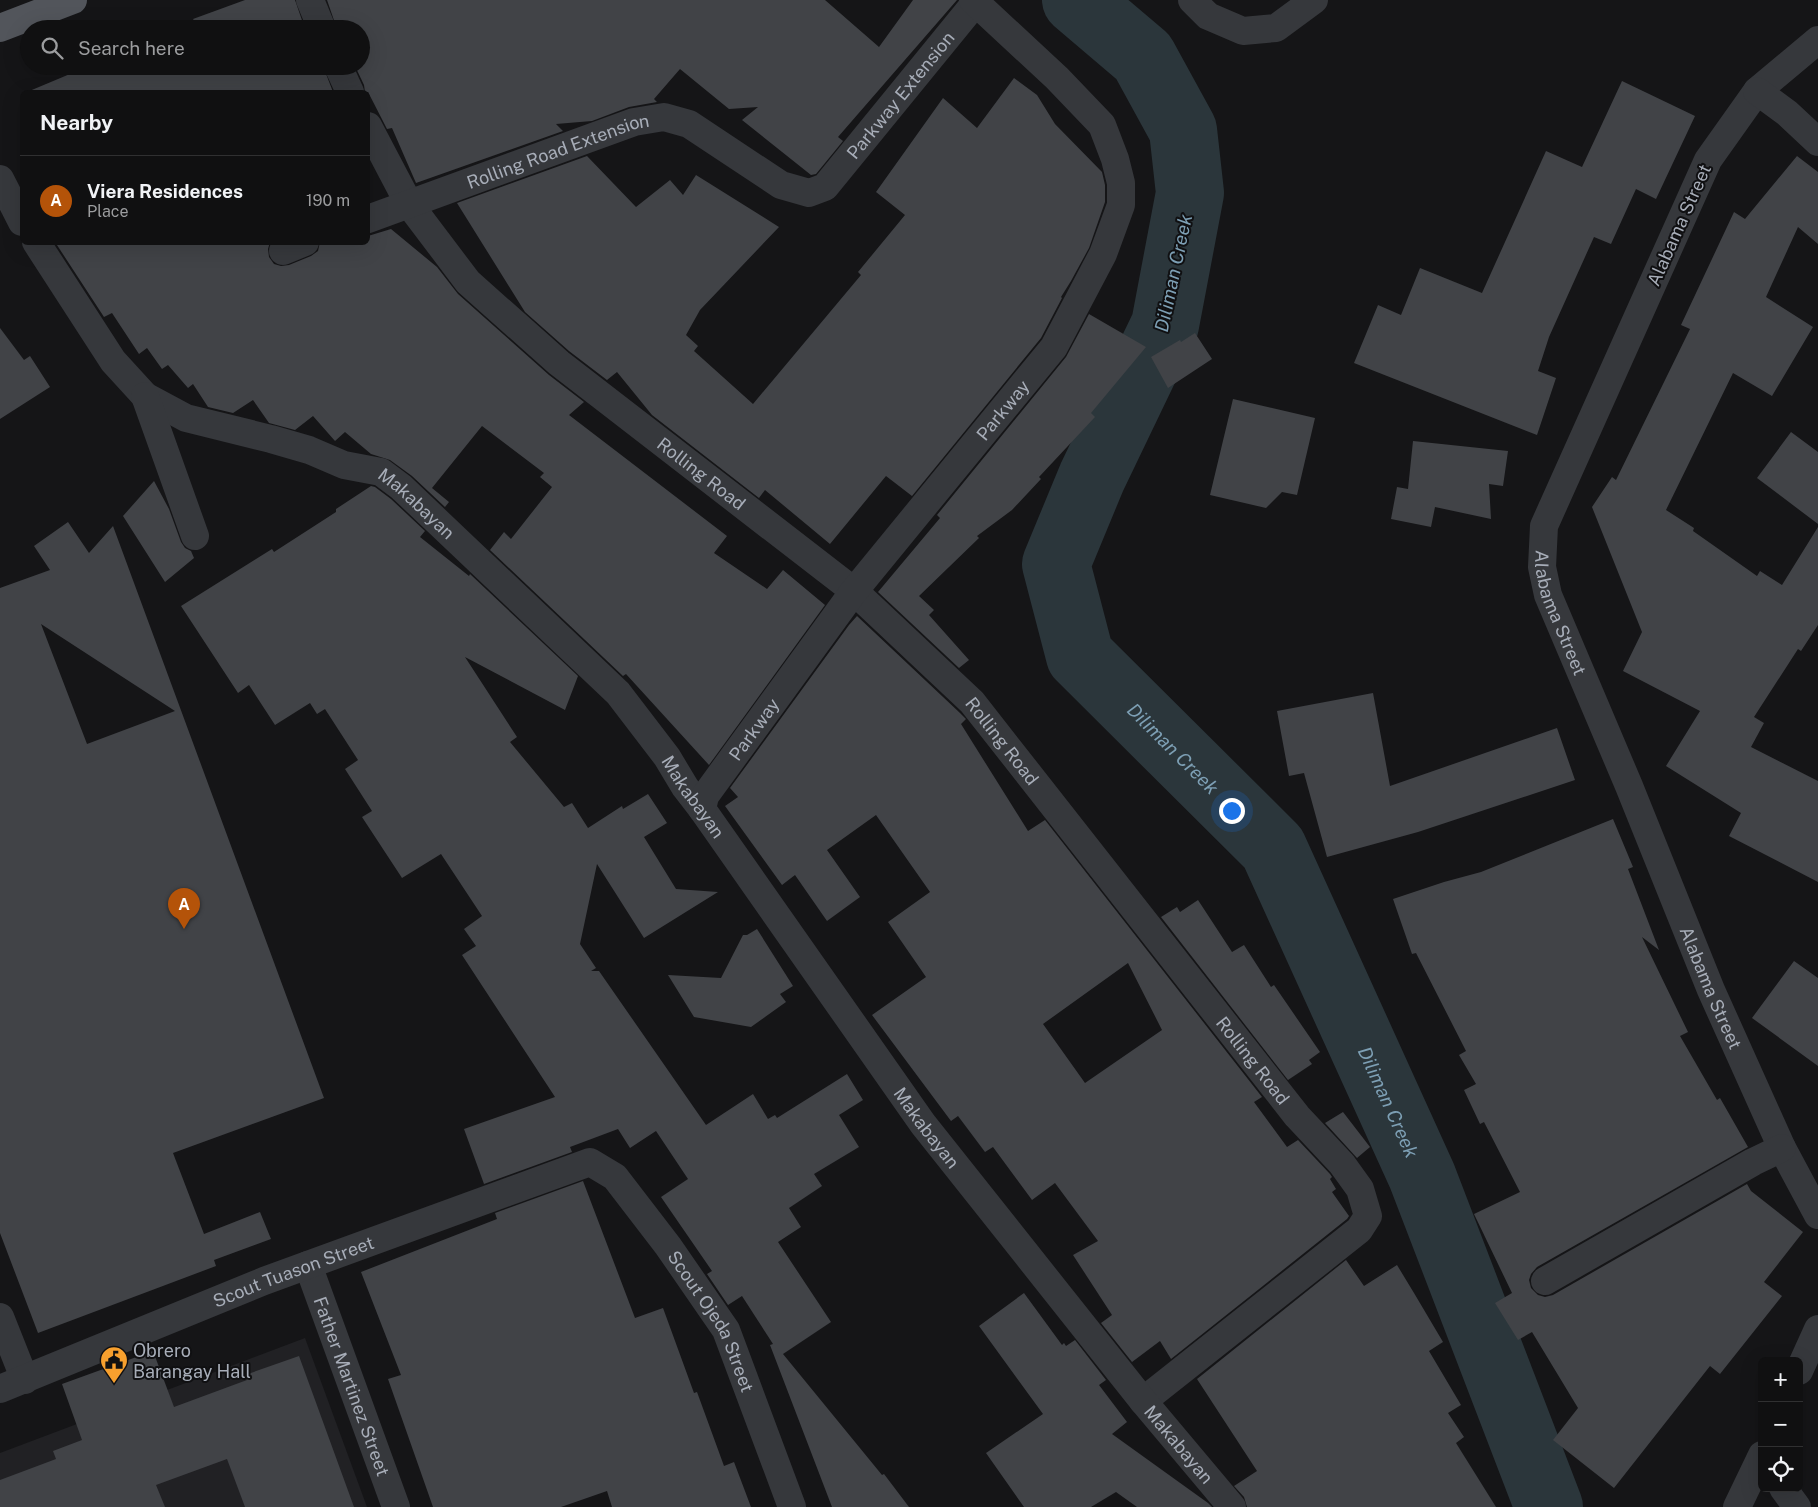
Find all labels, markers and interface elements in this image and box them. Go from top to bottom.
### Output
search box [20,20,370,75]
street label: Parkway Extension [842,27,958,163]
icon: search [38,34,66,62]
text: Search here [78,37,185,59]
street label: Rolling Road Extension [464,109,651,193]
text: Nearby [40,110,113,135]
street label: Alabama Street [1643,161,1715,289]
text: Viera Residences [87,180,243,202]
text: A [50,191,62,210]
text: 190 m [306,191,350,210]
text: Place [87,202,129,221]
water label: Diliman Creek [1150,212,1196,334]
street label: Parkway [972,375,1034,444]
street label: Rolling Road [653,433,750,514]
street label: Makabayan [374,463,459,543]
street label: Alabama Street [1531,550,1591,678]
street label: Rolling Road [962,693,1043,789]
street label: Parkway [724,694,783,764]
water label: Diliman Creek [1123,699,1224,799]
street label: Makabayan [658,751,729,842]
your location [1219,798,1245,824]
pin: A [168,888,200,929]
street label: Alabama Street [1676,923,1747,1052]
street label: Rolling Road [1212,1012,1294,1108]
water label: Diliman Creek [1354,1043,1423,1162]
street label: Makabayan [890,1083,964,1172]
street label: Scout Tuason Street [210,1231,377,1311]
street label: Scout Ojeda Street [664,1246,759,1395]
street label: Father Martinez Street [310,1294,394,1479]
place label: Obrero Barangay Hall [133,1340,251,1382]
public building icon: Obrero Barangay Hall [99,1345,129,1384]
map controls [1758,1357,1803,1492]
button: + [1758,1357,1803,1402]
street label: Makabayan [1140,1401,1218,1488]
button: − [1758,1402,1803,1447]
button: locate [1758,1447,1803,1492]

